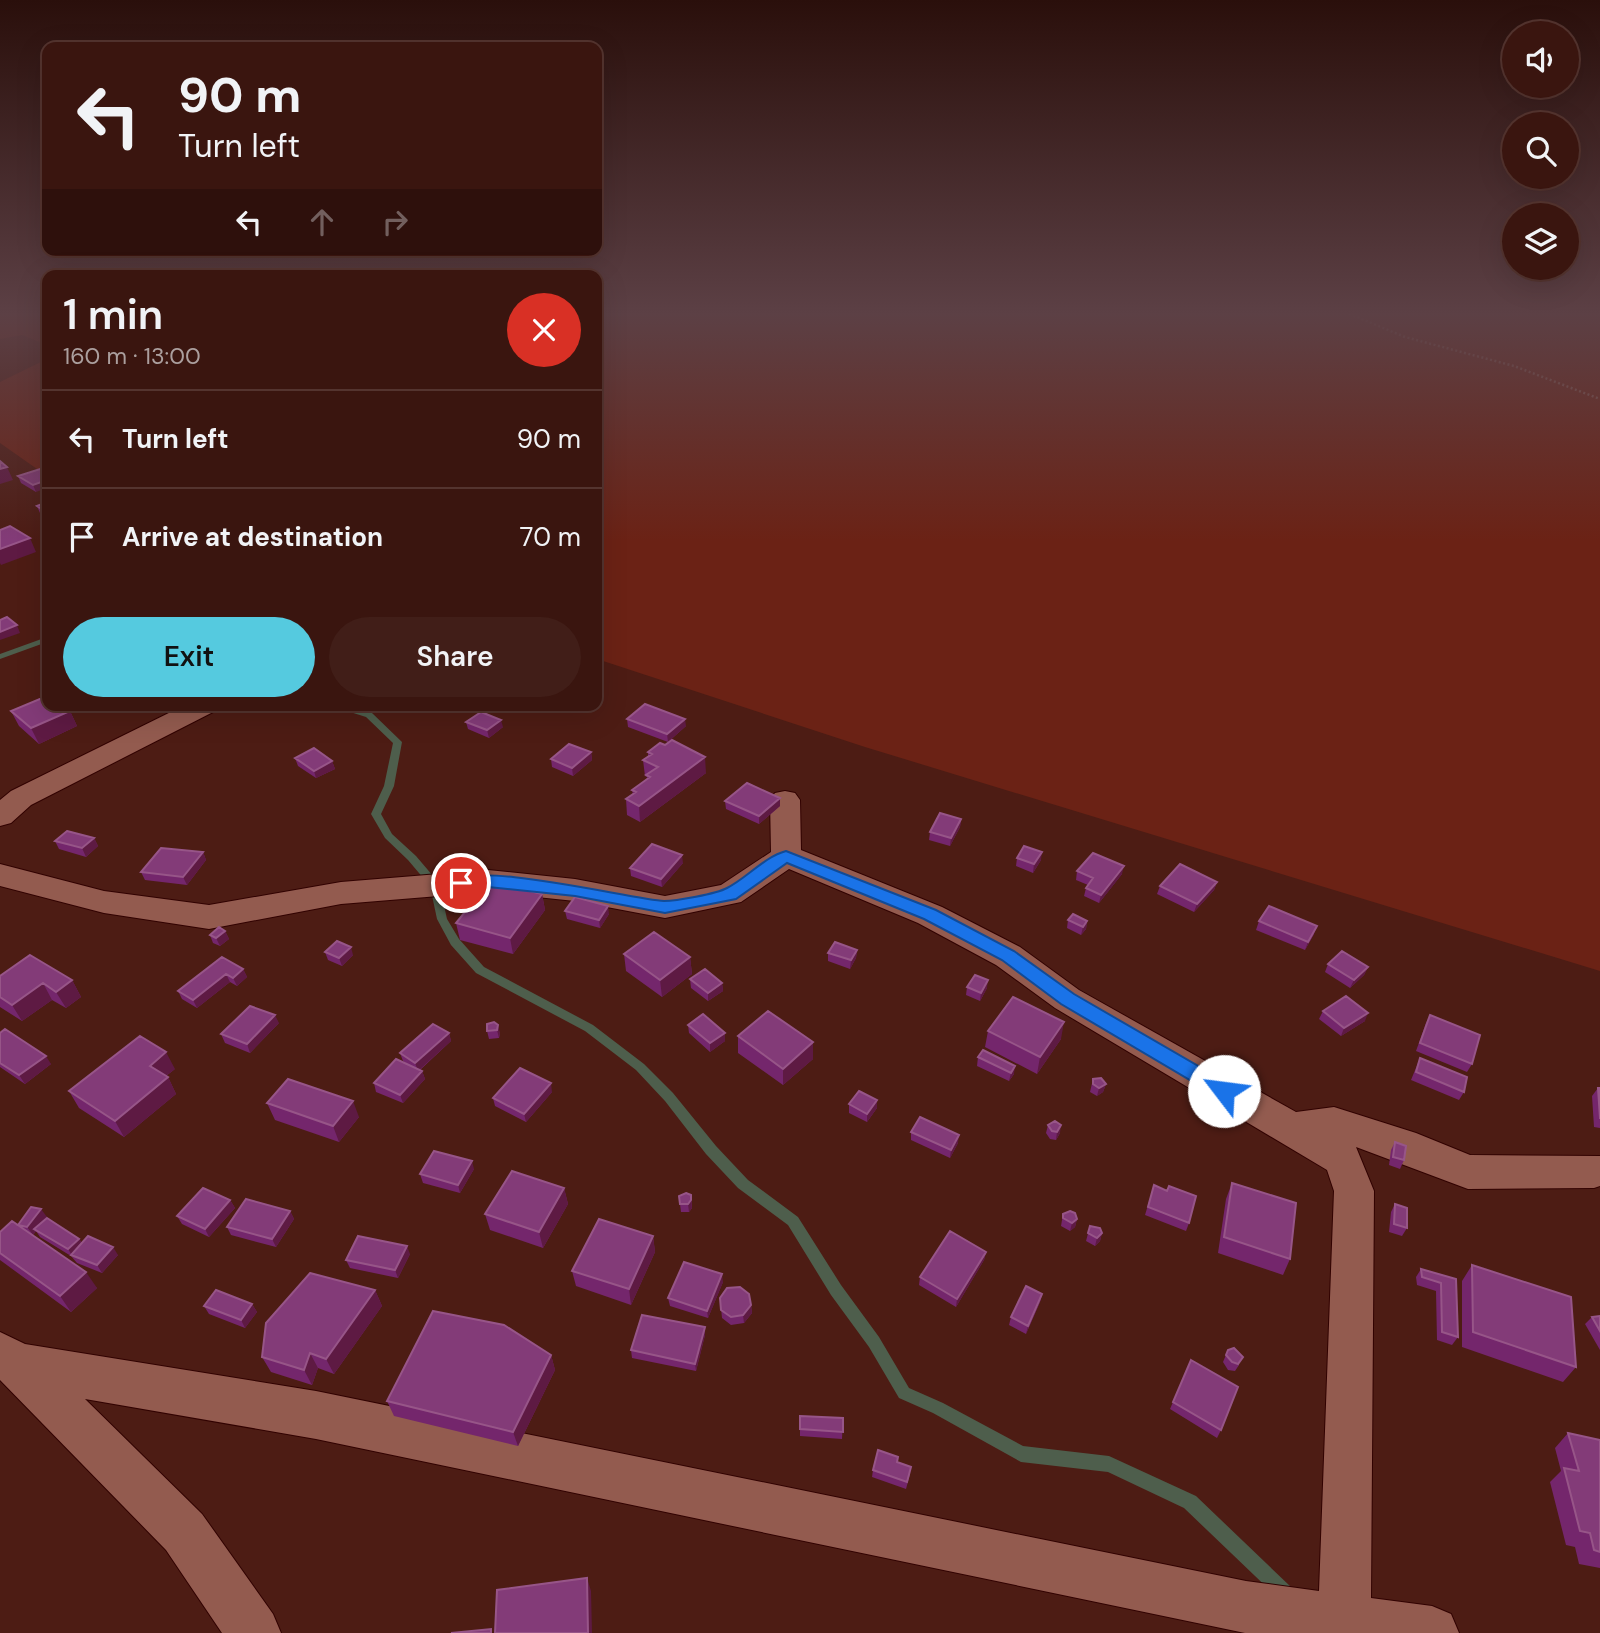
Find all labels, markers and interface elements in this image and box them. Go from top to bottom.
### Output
map controls [1502,21,1579,280]
button: sound [1502,21,1579,98]
text: 90 m [178,63,301,127]
icon: left [63,70,154,161]
button: search [1502,112,1579,189]
text: Turn left [178,125,300,167]
icon: left [230,203,268,241]
icon: ahead [303,203,341,241]
icon: right [376,203,414,241]
button: layers [1502,203,1579,280]
text: 1 min [63,287,163,342]
button: close [507,293,581,367]
text: 160 m · 13:00 [63,341,201,371]
icon: left [63,420,101,458]
text: Turn left [122,422,229,456]
text: 90 m [517,422,581,456]
icon: arrive [63,518,101,556]
text: Arrive at destination [122,520,383,554]
text: 70 m [520,520,581,554]
button: Exit [63,617,315,697]
button: Share [329,617,581,697]
pin [431,853,491,913]
icon: arrive [442,864,480,902]
position arrow [1187,1054,1261,1128]

